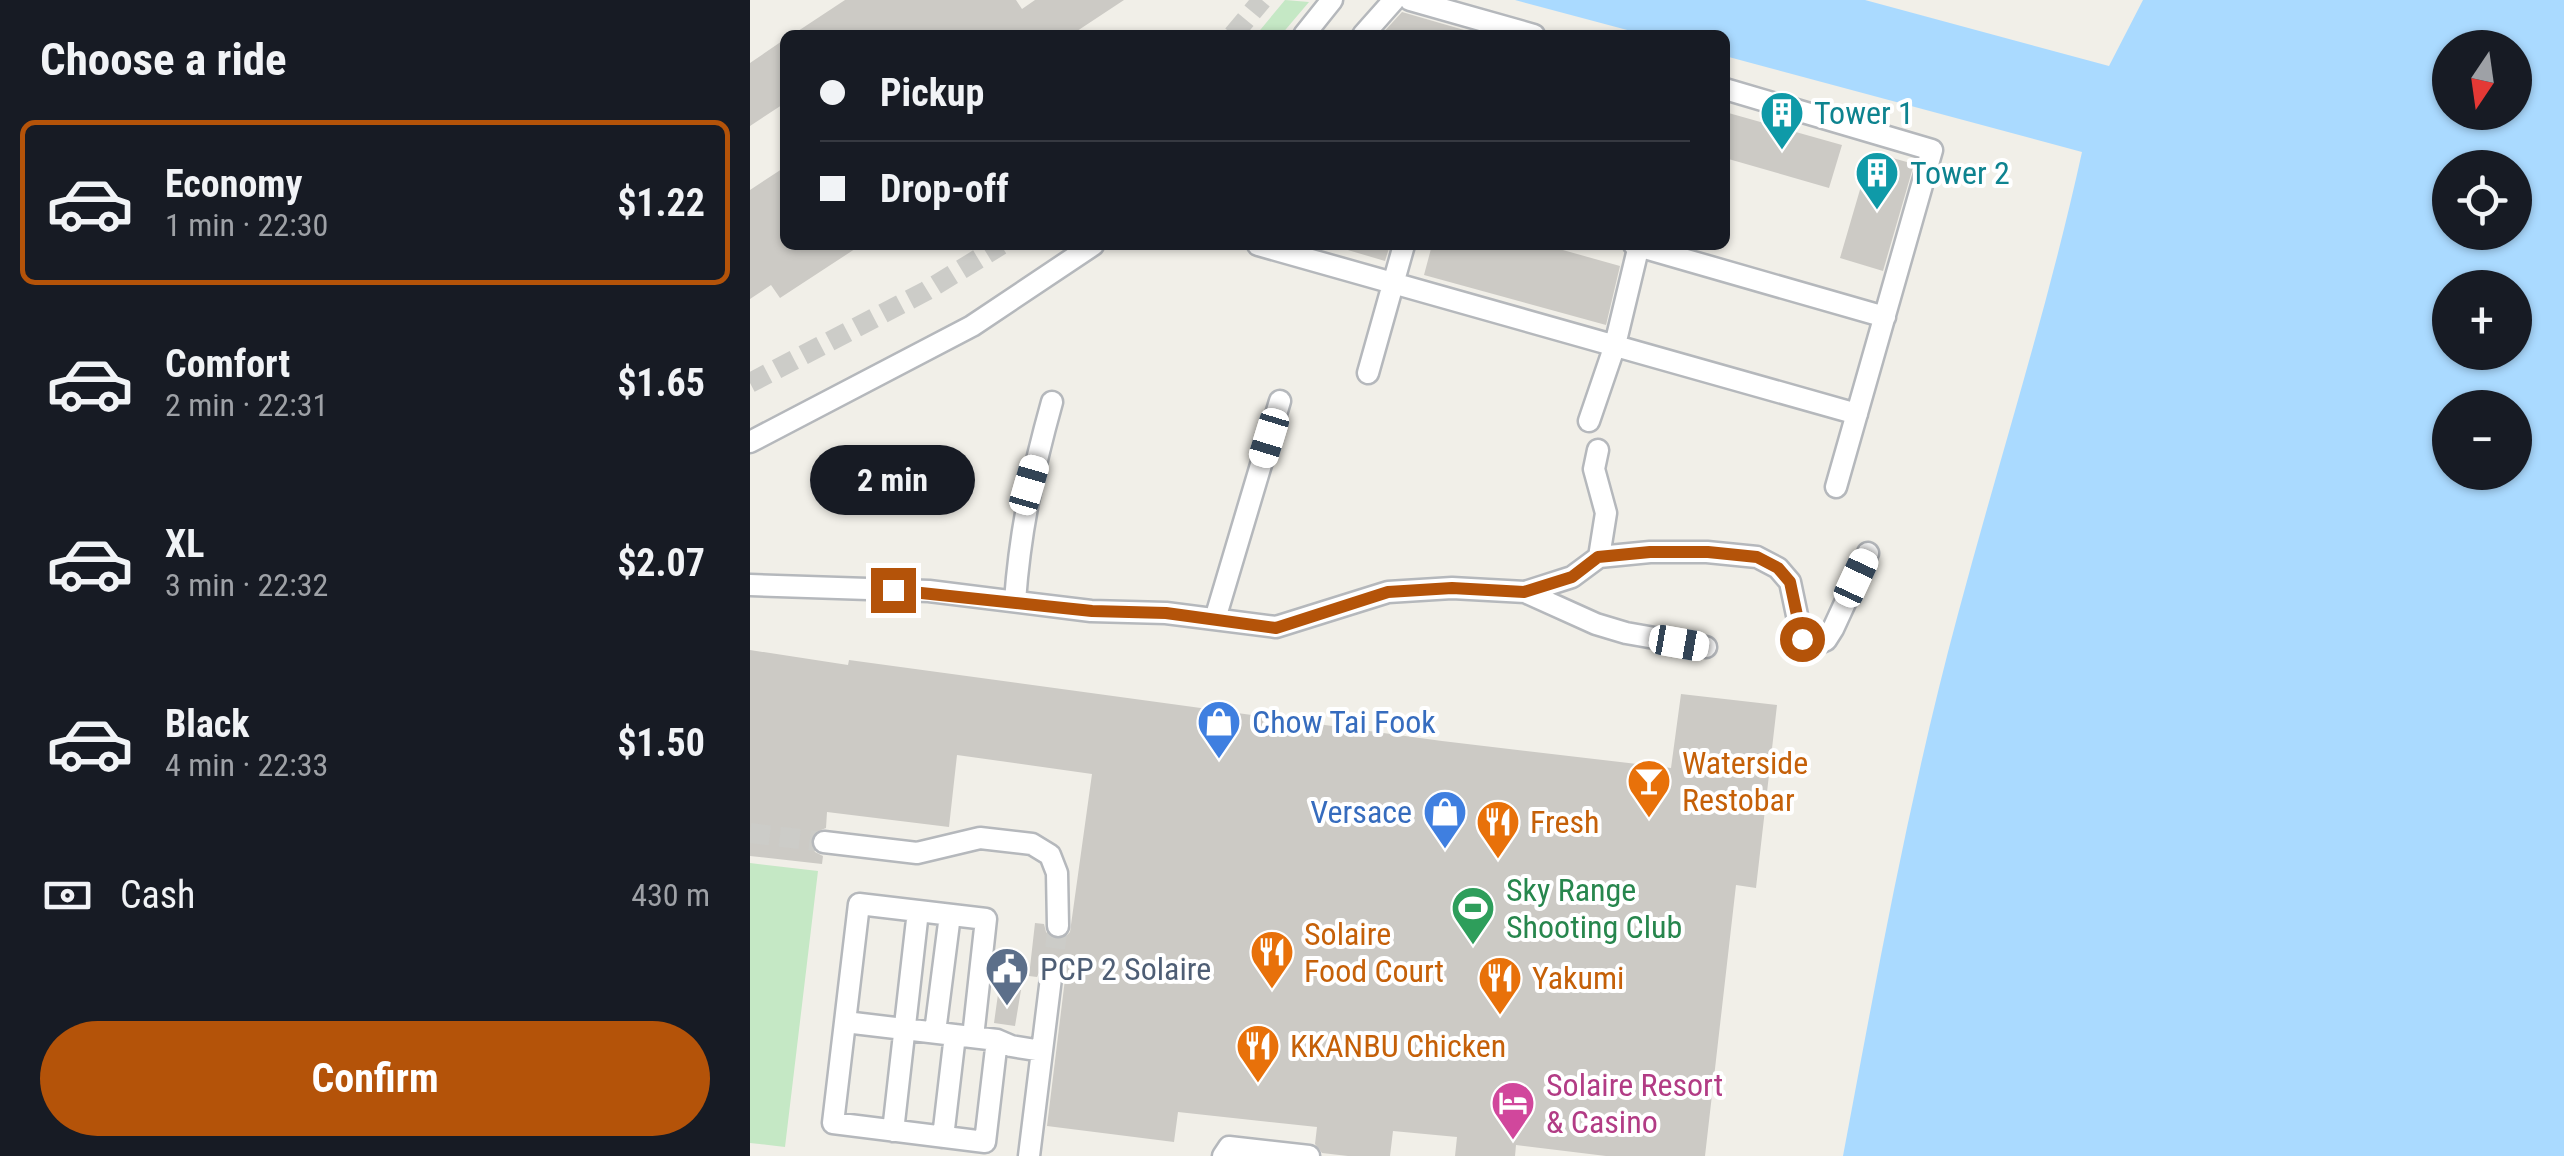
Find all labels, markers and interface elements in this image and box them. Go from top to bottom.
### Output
north arrow [2432,30,2532,130]
map controls [2432,30,2532,490]
text: Choose a ride [40,33,287,86]
text: Pickup [880,71,984,115]
building icon: Tower 1 [1759,90,1805,151]
place label: Tower 1 [1814,94,1914,132]
building icon: Tower 2 [1854,150,1900,211]
button: locate [2432,150,2532,250]
place label: Tower 2 [1910,154,2010,192]
icon: car [45,158,135,248]
text: Economy [165,162,302,206]
text: Drop-off [880,167,1009,211]
text: $1.22 [617,181,705,225]
text: 1 min · 22:30 [165,206,328,244]
button: + [2432,270,2532,370]
icon: car [45,338,135,428]
text: Comfort [165,342,290,386]
text: $1.65 [617,361,705,405]
text: 2 min · 22:31 [165,386,328,424]
button: − [2432,390,2532,490]
car [1246,405,1292,471]
callout: 2 min [811,445,976,515]
car [1006,452,1052,518]
text: 2 min [857,461,928,499]
icon: car [45,518,135,608]
text: XL [165,522,204,566]
text: $2.07 [617,541,705,585]
car [1830,544,1882,612]
text: 3 min · 22:32 [165,566,328,604]
route end [871,568,916,613]
route start [1780,617,1825,662]
car [1647,623,1711,663]
icon: car [45,698,135,788]
shop icon: Chow Tai Fook [1196,699,1242,760]
text: Black [165,702,249,746]
place label: Chow Tai Fook [1252,703,1436,741]
text: $1.50 [617,721,705,765]
place label: Waterside Restobar [1682,744,1808,819]
text: 4 min · 22:33 [165,746,328,784]
bar icon: Waterside Restobar [1626,758,1672,819]
shop icon: Versace [1422,789,1468,850]
place label: Versace [1310,793,1412,831]
restaurant icon: Fresh [1475,799,1521,860]
place label: Fresh [1530,803,1599,841]
icon: cash [40,868,95,923]
place label: Sky Range Shooting Club [1506,871,1682,946]
text: Cash [120,873,195,917]
text: 430 m [631,876,710,914]
sports icon: Sky Range Shooting Club [1450,885,1496,946]
place label: Solaire Food Court [1304,915,1444,990]
restaurant icon: Solaire Food Court [1249,929,1295,990]
public building icon: PCP 2 Solaire [984,946,1030,1007]
place label: PCP 2 Solaire [1040,950,1211,988]
restaurant icon: Yakumi [1477,955,1523,1016]
place label: Yakumi [1532,959,1624,997]
button: Confirm [40,1021,710,1136]
restaurant icon: KKANBU Chicken [1235,1023,1281,1084]
place label: KKANBU Chicken [1290,1027,1506,1065]
place label: Solaire Resort & Casino [1546,1066,1723,1141]
hotel icon: Solaire Resort & Casino [1490,1080,1536,1141]

